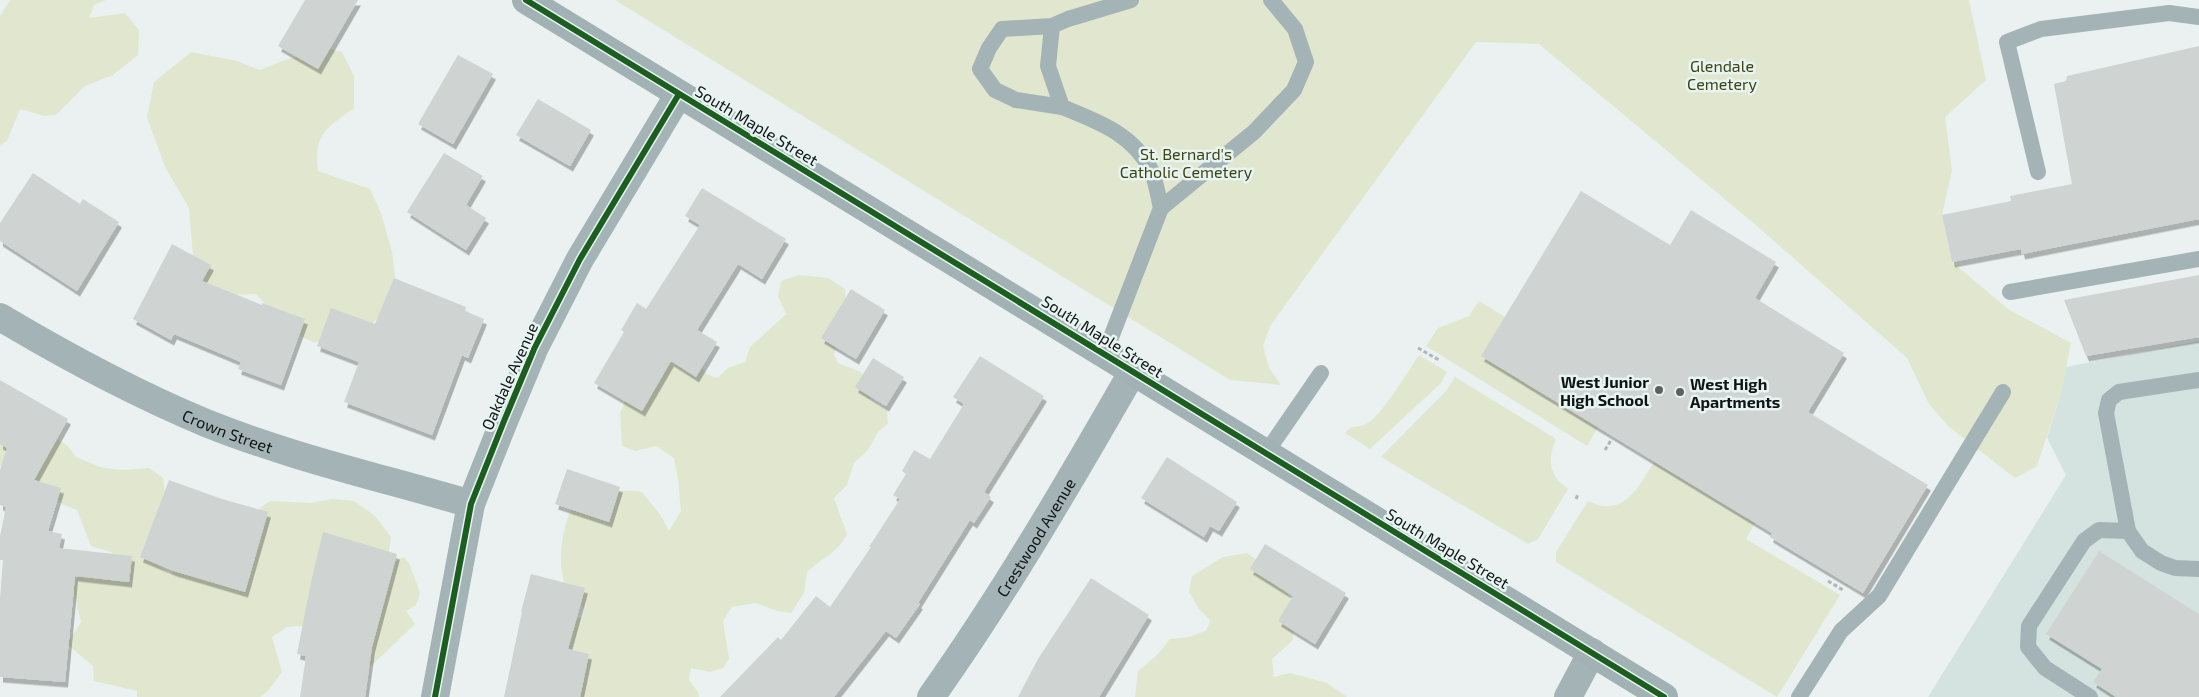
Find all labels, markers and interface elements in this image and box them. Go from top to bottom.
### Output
park label: Glendale Cemetery [1687,56,1757,93]
street label: South Maple Street [692,81,822,169]
park label: St. Bernard's Catholic Cemetery [1120,144,1253,181]
street label: South Maple Street [1039,291,1167,381]
street label: Oakdale Avenue [477,319,541,433]
place label: West Junior High School [1560,372,1650,409]
place label: West High Apartments [1690,374,1780,411]
marker: West Junior High School [1653,384,1665,396]
marker: West High Apartments [1674,386,1686,398]
street label: Crown Street [180,405,275,456]
street label: Crestwood Avenue [992,474,1079,600]
street label: South Maple Street [1383,504,1513,592]

